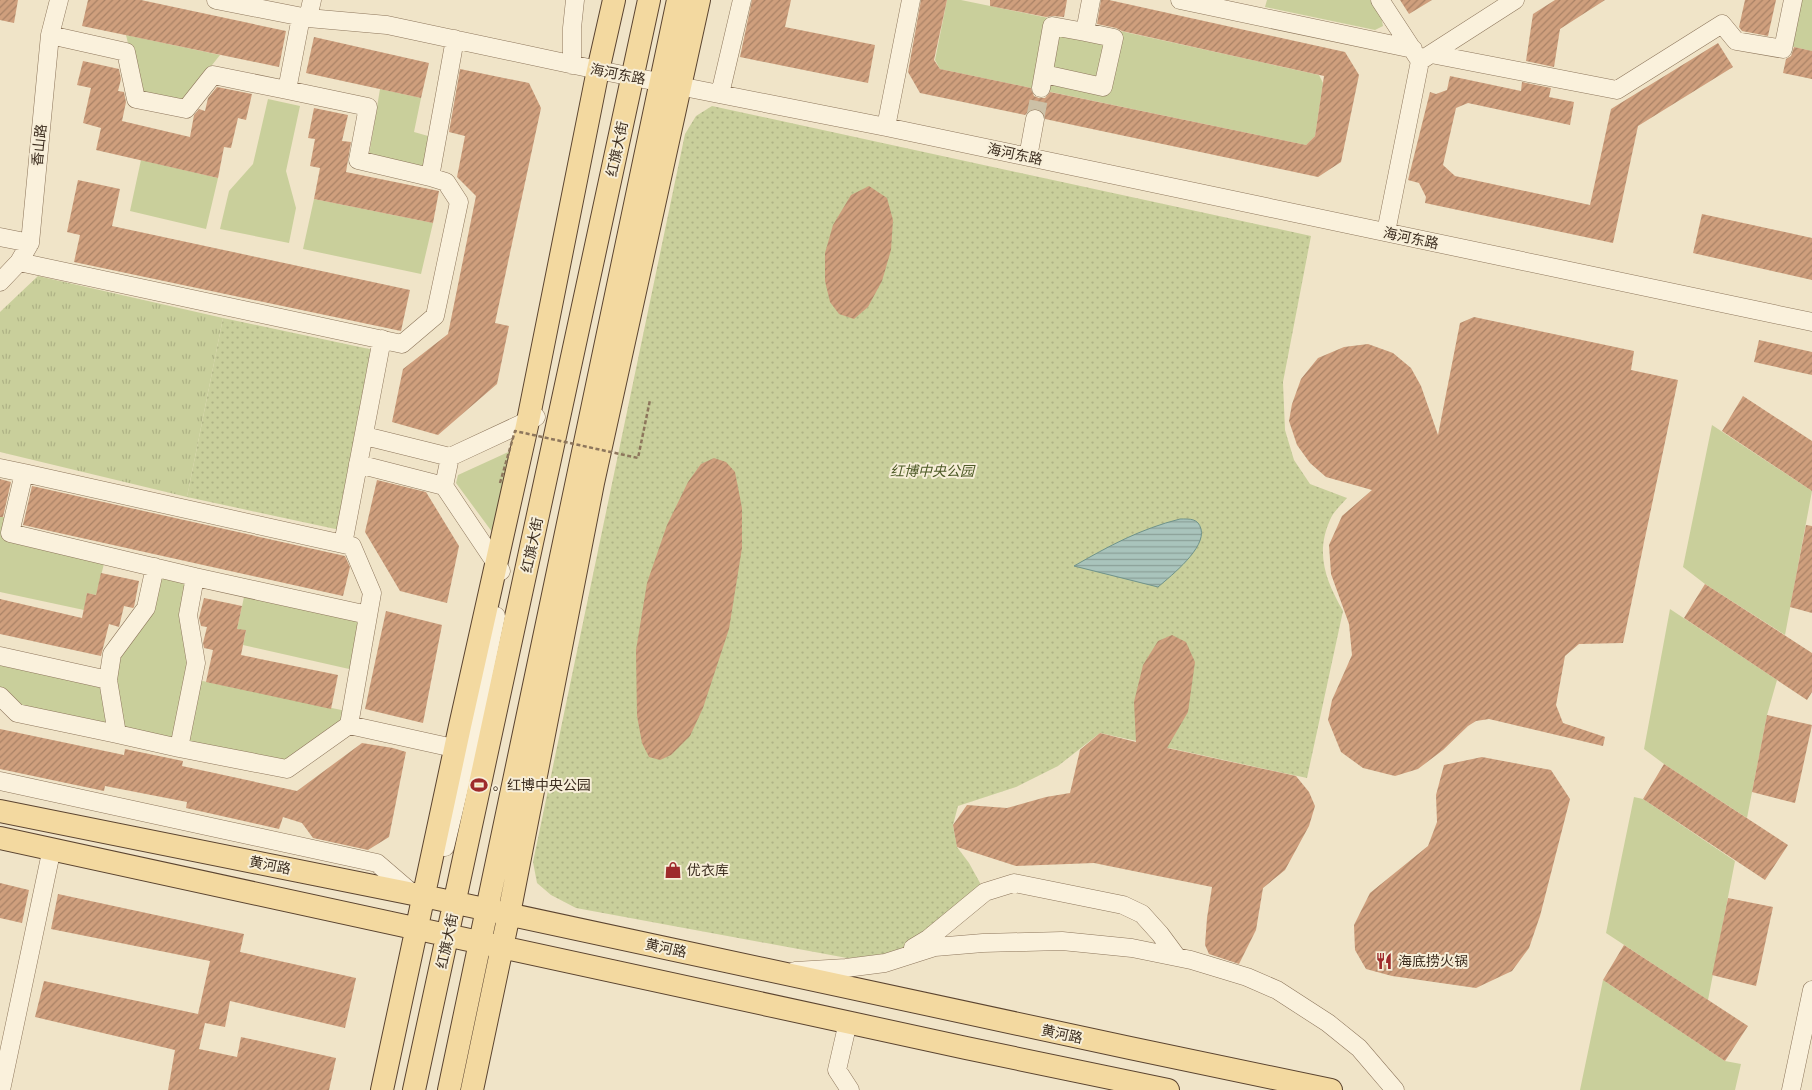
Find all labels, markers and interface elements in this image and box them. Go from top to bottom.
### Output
street label: 海河东路 [589,61,647,87]
street label: 红旗大街 [603,120,631,178]
street label: 香山路 [29,123,49,167]
street label: 海河东路 [986,140,1044,168]
street label: 海河东路 [1382,224,1440,252]
park label: 红博中央公园 [890,463,976,479]
street label: 红旗大街 [518,516,546,574]
sports icon: 。红博中央公园 [469,775,489,795]
place label: 。红博中央公园 [493,777,591,793]
street label: 黄河路 [248,853,292,877]
shop icon: 优衣库 [663,860,683,880]
place label: 优衣库 [687,862,729,878]
street label: 红旗大街 [433,912,461,970]
street label: 黄河路 [644,936,688,960]
restaurant icon: 海底捞火锅 [1374,951,1394,971]
place label: 海底捞火锅 [1398,953,1468,969]
street label: 黄河路 [1040,1022,1084,1046]

